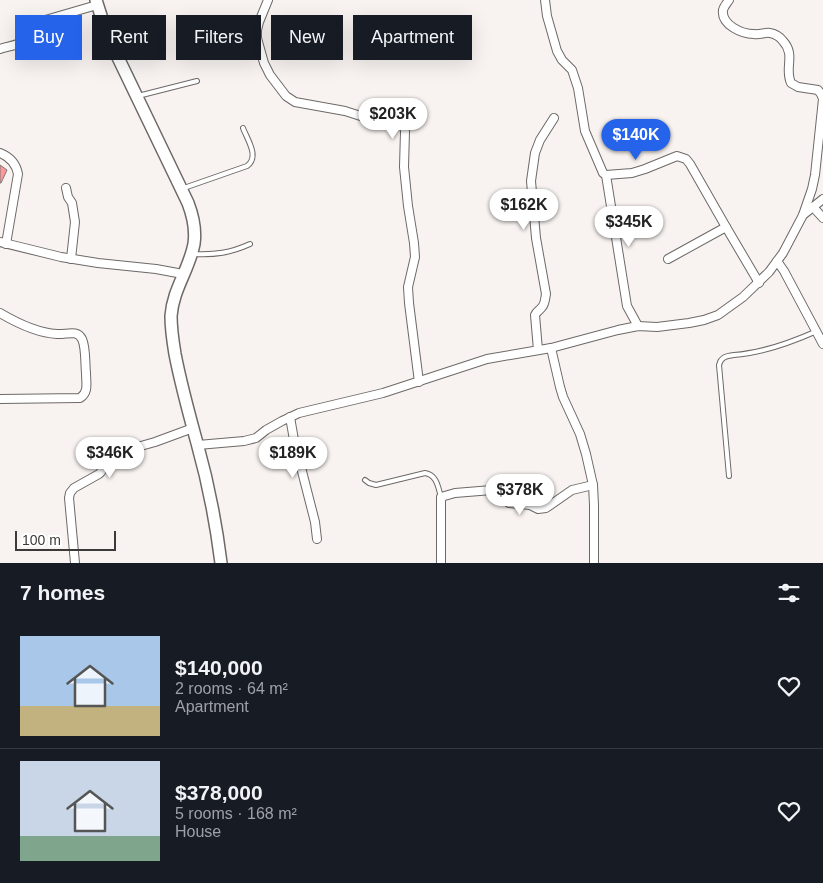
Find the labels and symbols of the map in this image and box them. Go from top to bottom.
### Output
pin: $203K [358,98,428,140]
pin: $140K [601,119,671,161]
pin: $162K [489,188,559,231]
pin: $345K [594,206,664,248]
pin: $346K [75,436,145,479]
pin: $189K [258,436,328,479]
pin: $378K [485,474,555,516]
scale bar [15,528,116,551]

